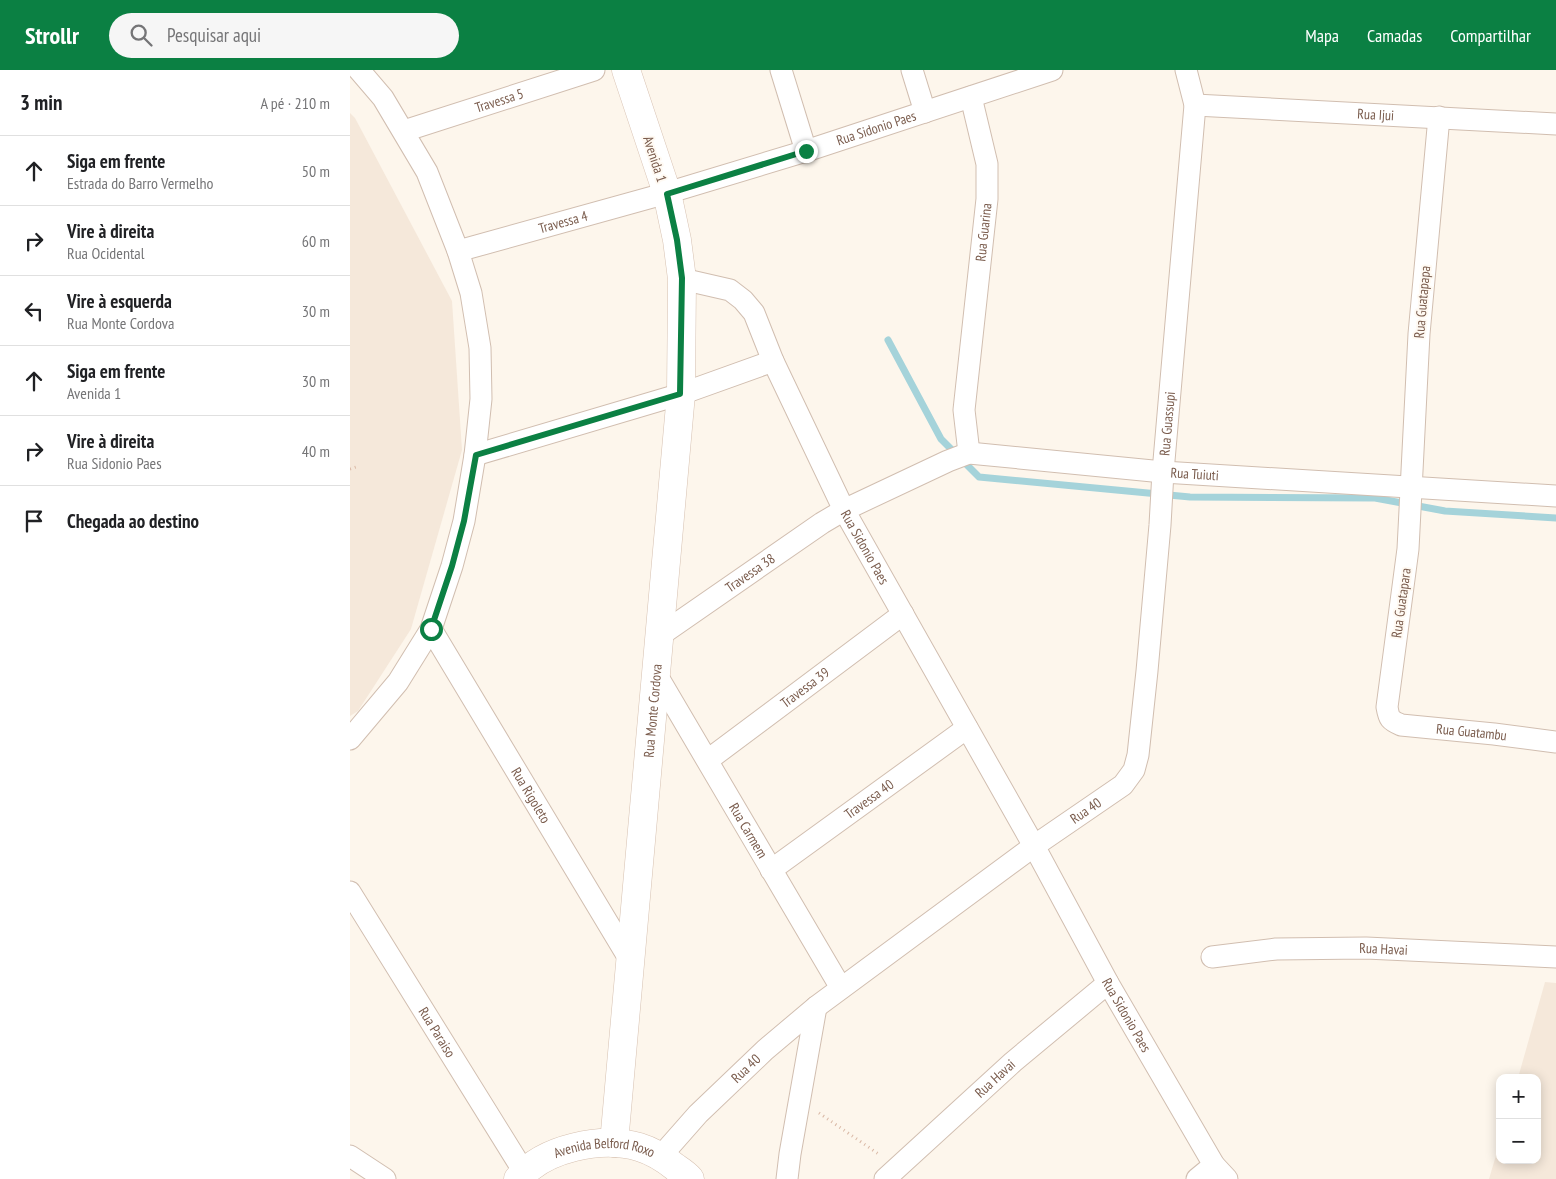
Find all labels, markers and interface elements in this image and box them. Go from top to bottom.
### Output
search box [109,13,459,58]
text: Strollr [25,20,79,51]
icon: search [127,21,155,49]
text: Pesquisar aqui [167,23,261,47]
text: Mapa [1305,24,1339,47]
text: Camadas [1367,24,1422,47]
text: Compartilhar [1450,24,1531,47]
street label: Travessa 5 [473,84,526,117]
text: 3 min [20,89,62,116]
text: A pé · 210 m [260,93,330,113]
street label: Rua Ijui [1357,105,1395,124]
street label: Rua Sidonio Paes [834,106,919,149]
street label: Avenida 1 [639,134,671,184]
route end [795,140,818,163]
text: Siga em frente [67,149,165,173]
icon: ahead [20,157,48,185]
text: 50 m [302,161,330,181]
text: Estrada do Barro Vermelho [67,173,213,193]
street label: Rua Guarina [971,202,995,262]
street label: Travessa 4 [536,206,590,237]
text: Vire à direita [67,219,154,243]
icon: right [20,227,48,255]
text: 60 m [302,231,330,251]
text: Rua Ocidental [67,243,144,263]
street label: Rua Guatapapa [1410,265,1434,339]
text: Vire à esquerda [67,289,172,313]
icon: left [20,297,48,325]
text: 30 m [302,301,330,321]
text: Rua Monte Cordova [67,313,174,333]
text: Siga em frente [67,359,165,383]
icon: ahead [20,367,48,395]
text: 30 m [302,371,330,391]
text: Avenida 1 [67,383,121,403]
street label: Rua Guassupi [1155,391,1179,457]
text: Vire à direita [67,429,154,453]
icon: right [20,437,48,465]
text: 40 m [302,441,330,461]
text: Rua Sidonio Paes [67,453,162,473]
street label: Rua Tuiuti [1170,463,1219,484]
icon: arrive [20,507,48,535]
street label: Rua Sidonio Paes [837,507,893,588]
text: Chegada ao destino [67,509,199,533]
street label: Travessa 38 [722,549,779,596]
street label: Rua Guatapara [1387,567,1415,639]
route start [420,618,443,641]
street label: Rua Monte Cordova [640,663,666,758]
street label: Travessa 39 [777,663,833,712]
street label: Rua Guatambu [1435,719,1508,745]
street label: Rua Rigoleto [507,764,555,827]
street label: Travessa 40 [841,775,897,823]
street label: Rua 40 [1067,794,1105,828]
street label: Rua Carmem [725,800,772,861]
street label: Rua Havai [1359,939,1408,959]
street label: Rua Sidonio Paes [1098,975,1155,1055]
street label: Rua Paraiso [415,1004,460,1061]
street label: Rua 40 [727,1050,764,1087]
street label: Rua Havai [971,1055,1019,1102]
map controls [1496,1074,1541,1164]
button: + [1496,1074,1541,1119]
button: − [1496,1119,1541,1164]
street label: Avenida Belford Roxo [551,1134,658,1162]

